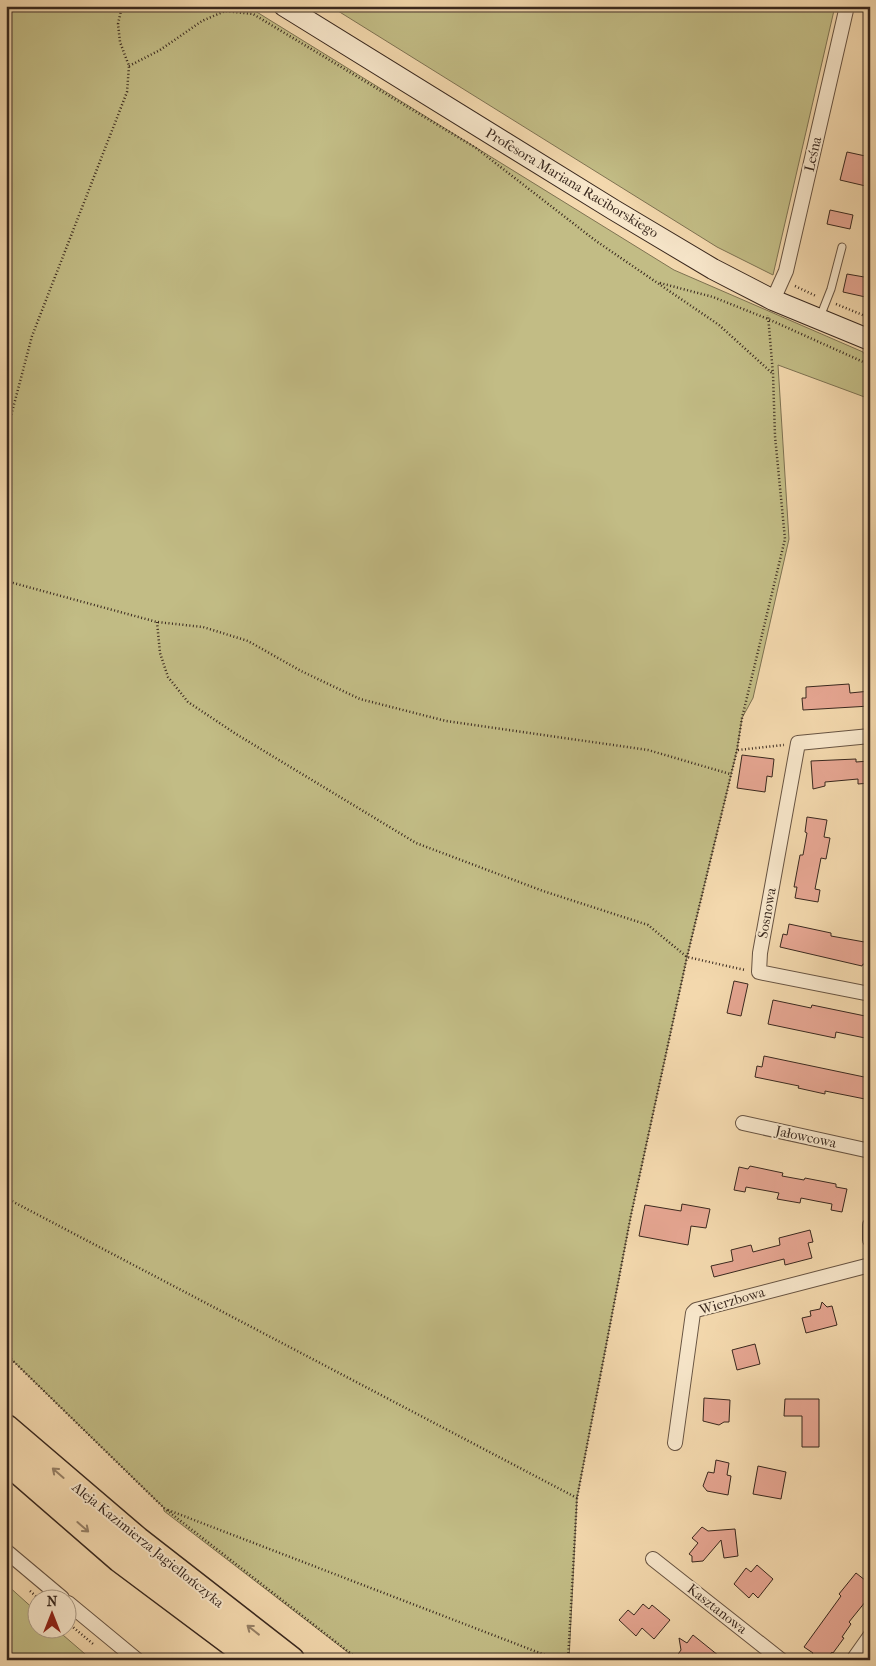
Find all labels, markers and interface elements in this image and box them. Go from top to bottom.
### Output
street label: Profesora Mariana Raciborskiego [482,124,662,242]
street label: Leśna [801,134,825,173]
street label: Sosnowa [754,886,780,940]
street label: Jałowcowa [773,1122,839,1152]
street label: Wierzbowa [696,1283,767,1319]
one-way arrow [52,1467,65,1479]
street label: Aleja Kazimierza Jagiellończyka [68,1478,228,1612]
one-way arrow [76,1521,89,1532]
street label: Kasztanowa [684,1580,751,1638]
north arrow [28,1588,78,1638]
text: N [47,1593,58,1610]
one-way arrow [246,1625,260,1635]

